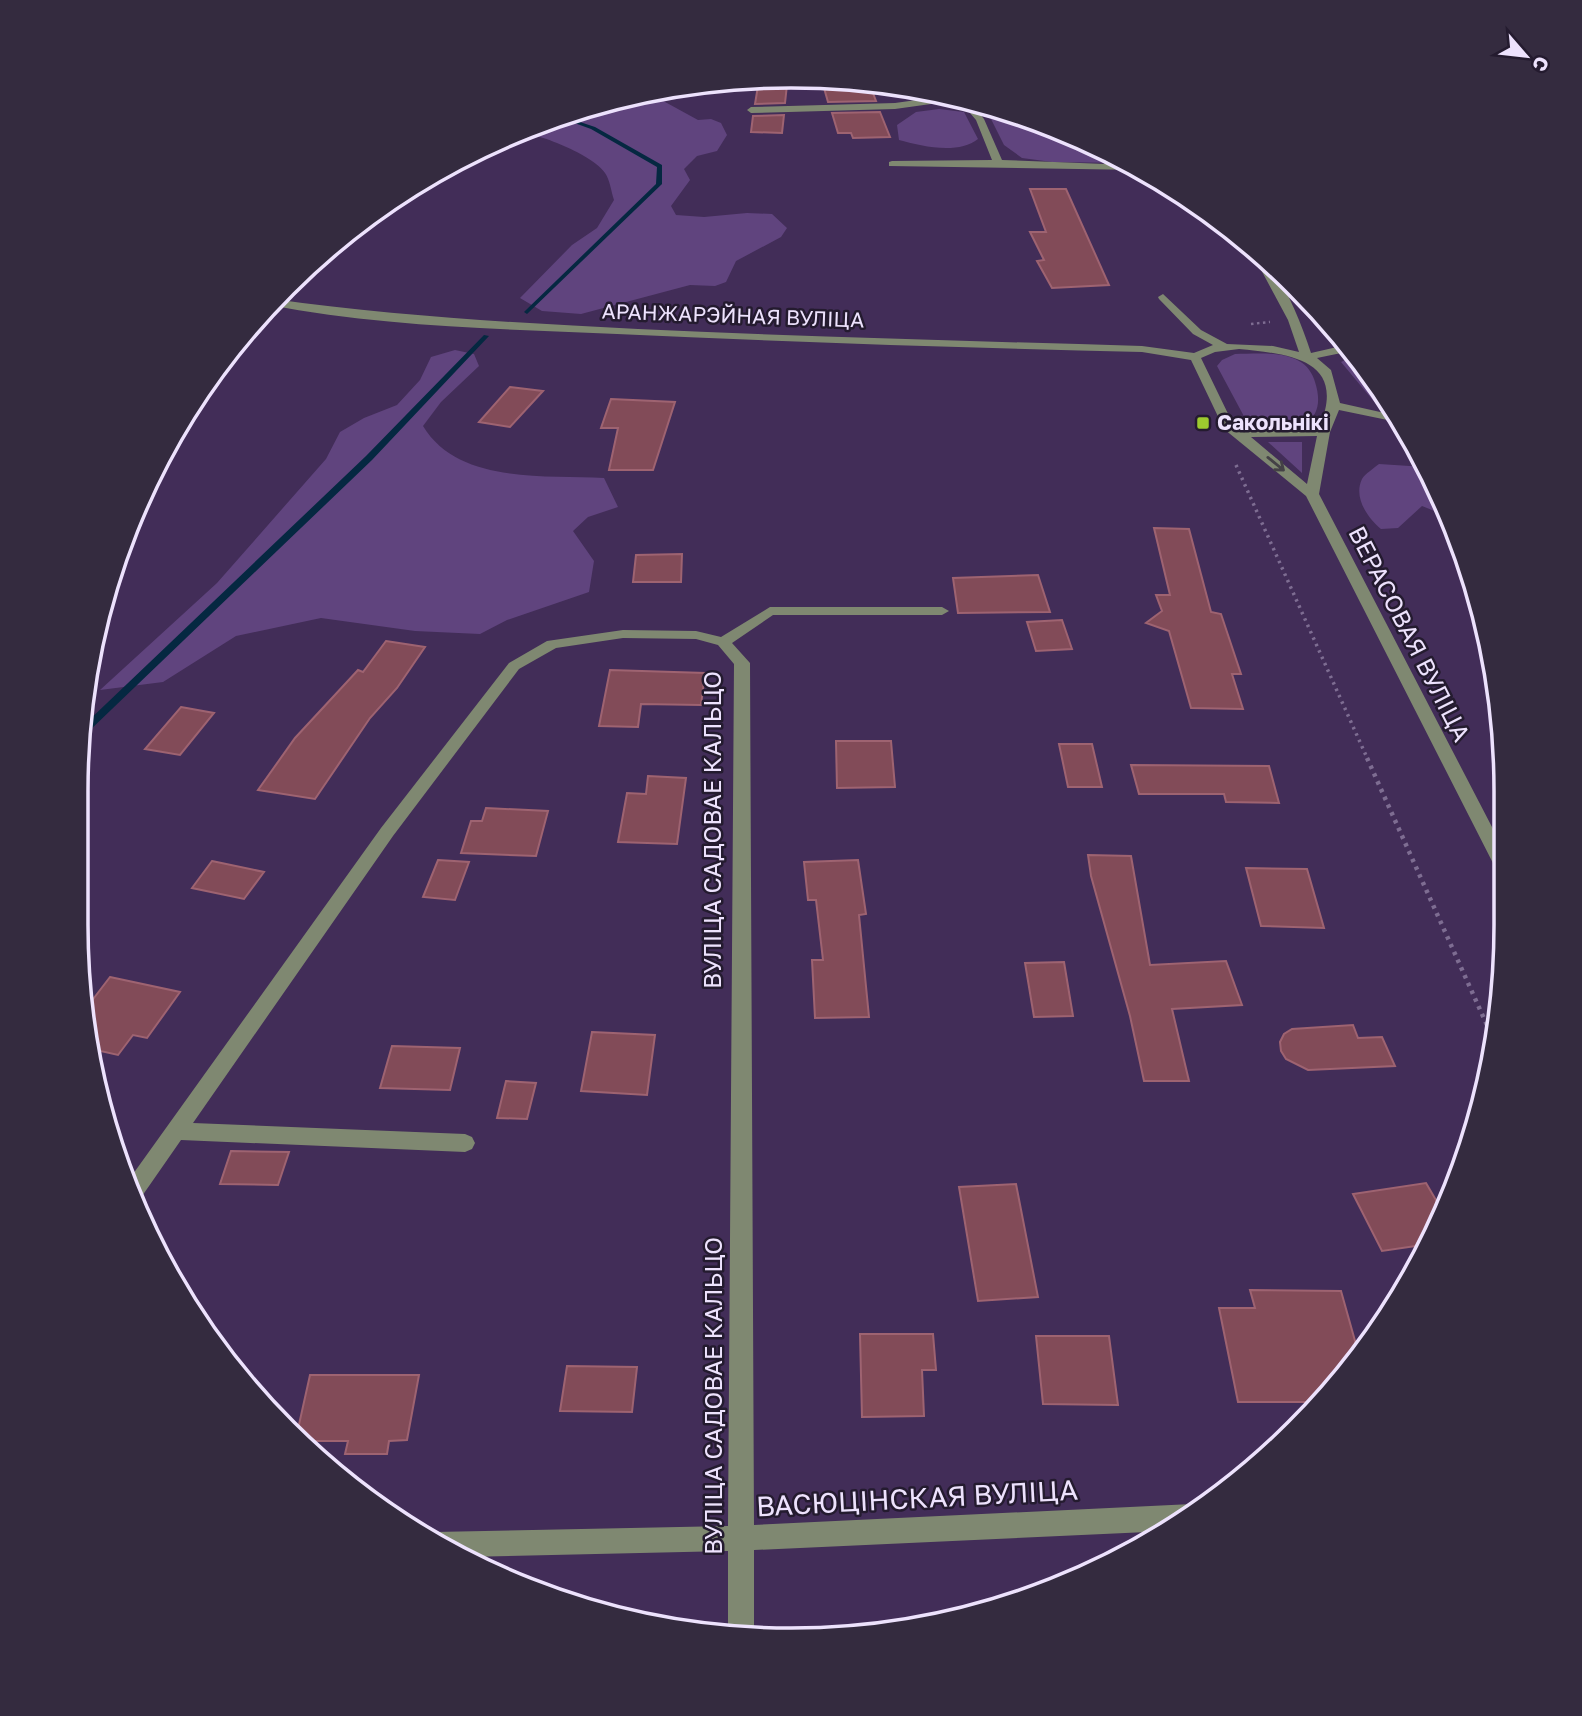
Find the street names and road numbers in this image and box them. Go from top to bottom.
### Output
street label: АРАНЖАРЭЙНАЯ ВУЛІЦА [601,297,865,333]
street label: ВЕРАСОВАЯ ВУЛІЦА [1343,521,1477,746]
street label: ВУЛІЦА САДОВАЕ КАЛЬЦО [697,671,726,989]
street label: ВУЛІЦА САДОВАЕ КАЛЬЦО [698,1237,727,1555]
street label: ВАСЮЦІНСКАЯ ВУЛІЦА [755,1473,1079,1522]

